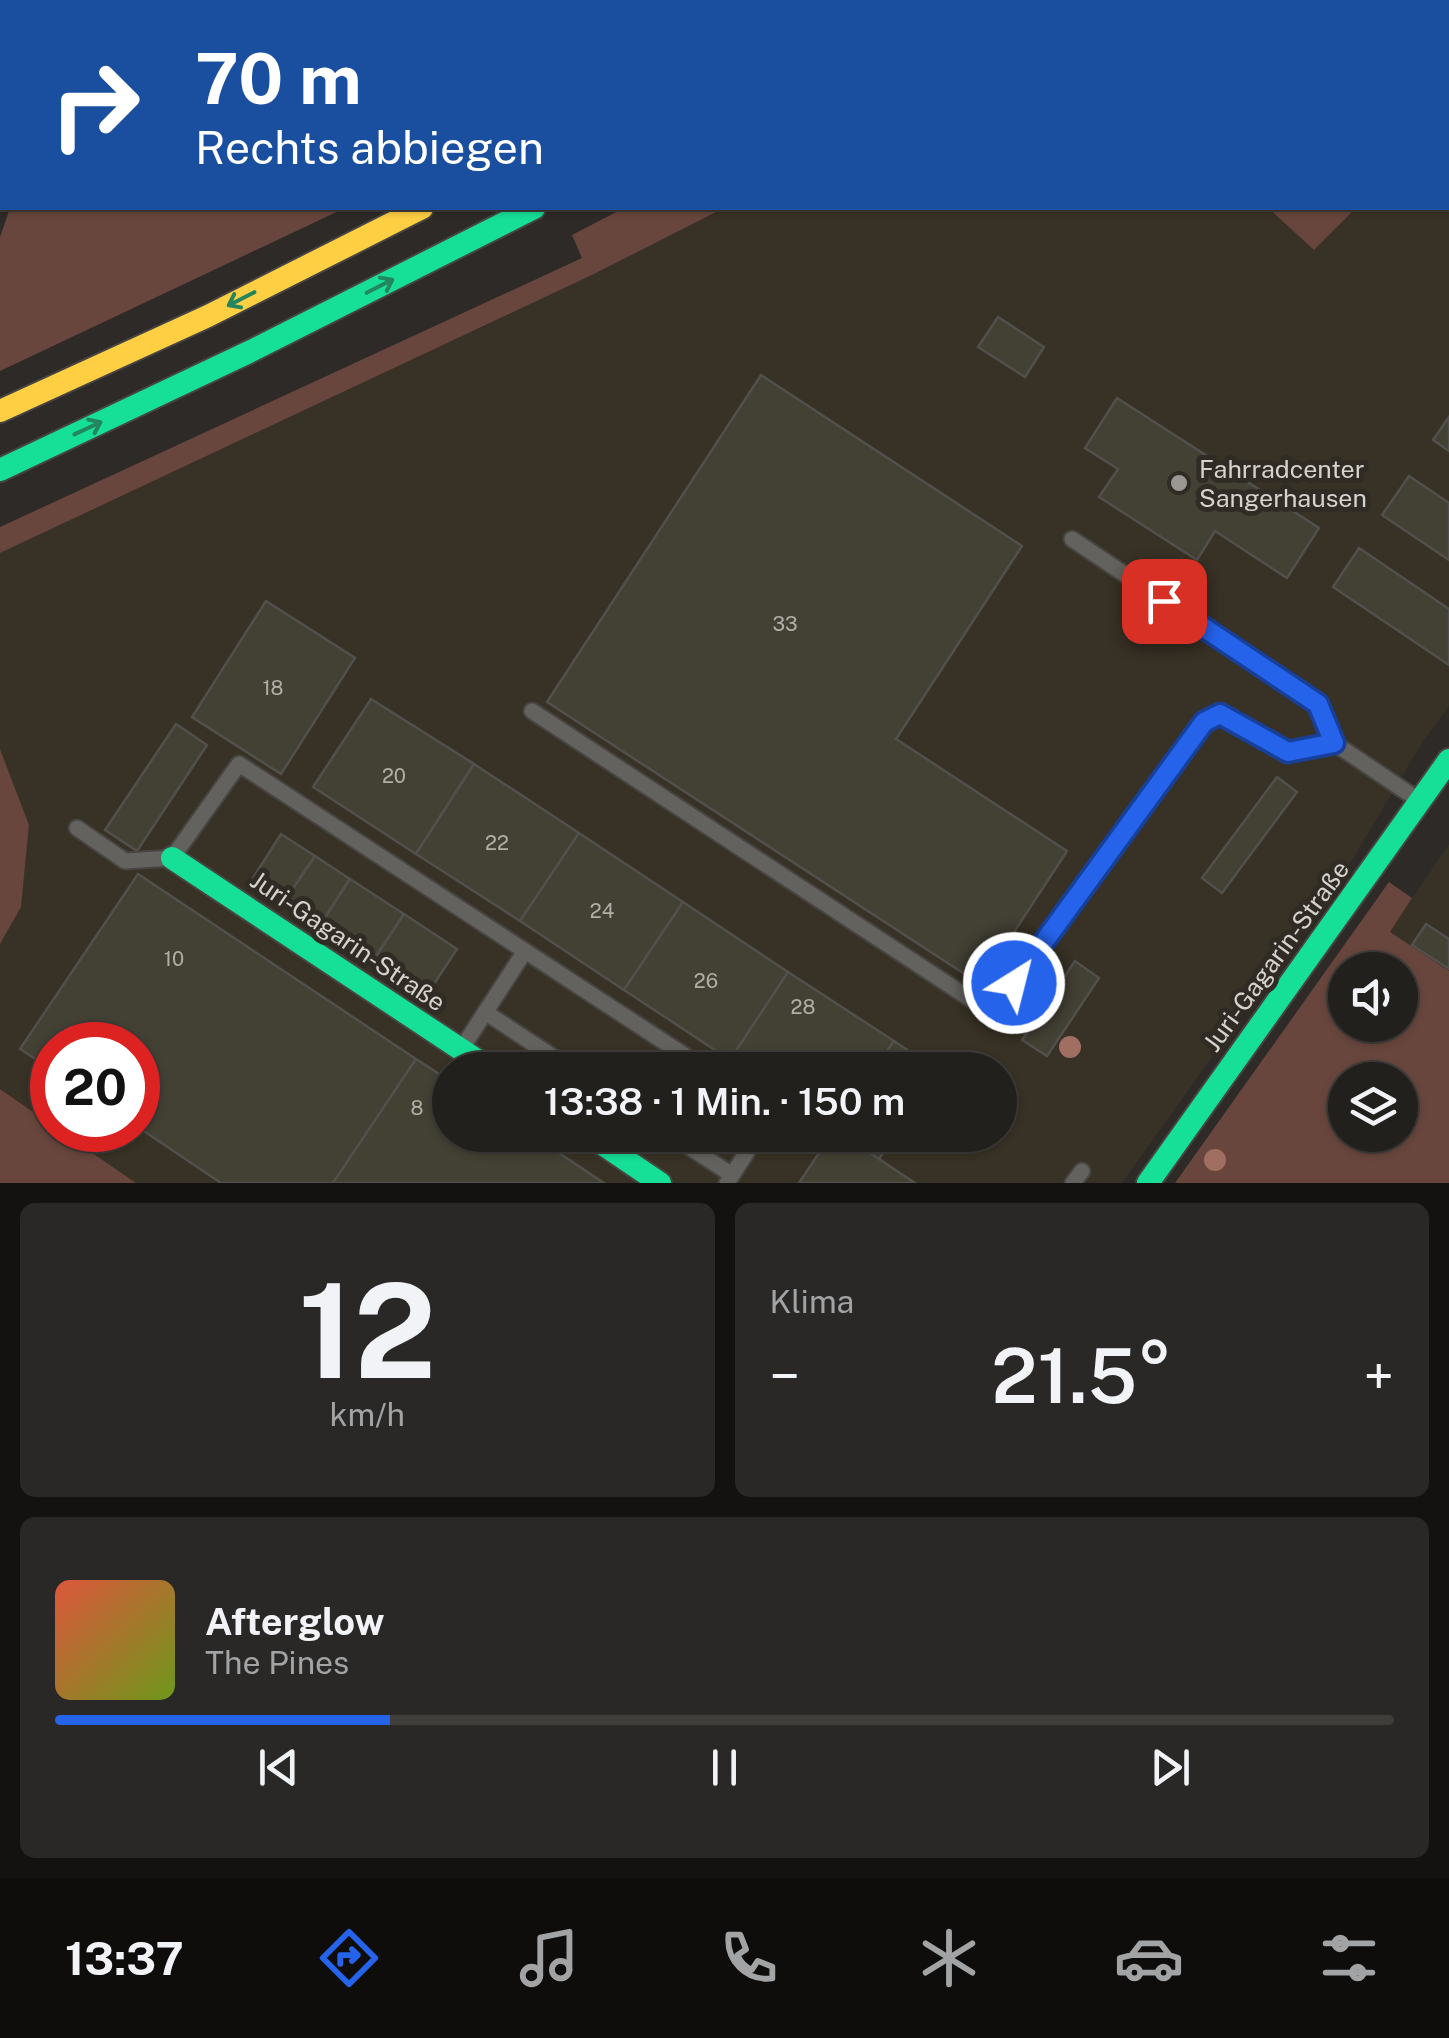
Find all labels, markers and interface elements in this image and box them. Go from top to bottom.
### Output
text: 70 m [195,37,362,120]
icon: right [30,40,160,170]
text: Rechts abbiegen [195,121,544,174]
one-way arrow [365,276,395,295]
one-way arrow [227,291,257,310]
one-way arrow [72,418,102,437]
place label: Fahrradcenter Sangerhausen [1199,454,1367,513]
marker: Fahrradcenter Sangerhausen [1168,472,1190,494]
pin [1122,559,1207,644]
icon: arrive [1137,574,1192,629]
house number: 33 [772,612,798,636]
house number: 18 [262,676,284,700]
house number: 20 [382,764,406,788]
house number: 22 [485,831,509,855]
street label: Juri-Gagarin-Straße [1197,855,1355,1057]
street label: Juri-Gagarin-Straße [245,865,451,1017]
house number: 24 [590,899,614,923]
position arrow [962,931,1066,1035]
house number: 10 [164,947,184,971]
map controls [1328,952,1418,1152]
button: sound [1328,952,1418,1042]
house number: 26 [694,969,718,993]
house number: 28 [791,995,815,1019]
speed limit sign: 20 [30,1022,160,1152]
button: layers [1328,1062,1418,1152]
text: 13:38 · 1 Min. · 150 m [544,1079,905,1124]
house number: 8 [411,1096,423,1120]
text: 12 [298,1255,436,1407]
text: Klima [770,1283,854,1320]
text: 21.5° [991,1332,1172,1420]
text: − [770,1344,800,1408]
text: + [1363,1344,1394,1408]
text: km/h [330,1396,405,1433]
text: Afterglow [205,1599,385,1644]
text: The Pines [205,1644,349,1681]
icon: previous [251,1740,306,1795]
icon: pause [697,1740,752,1795]
icon: next [1143,1740,1198,1795]
icon: directions [314,1923,384,1993]
icon: music [514,1923,584,1993]
icon: phone [714,1923,784,1993]
icon: climate [914,1923,984,1993]
icon: car [1114,1923,1184,1993]
icon: filters [1314,1923,1384,1993]
text: 13:37 [65,1932,184,1985]

